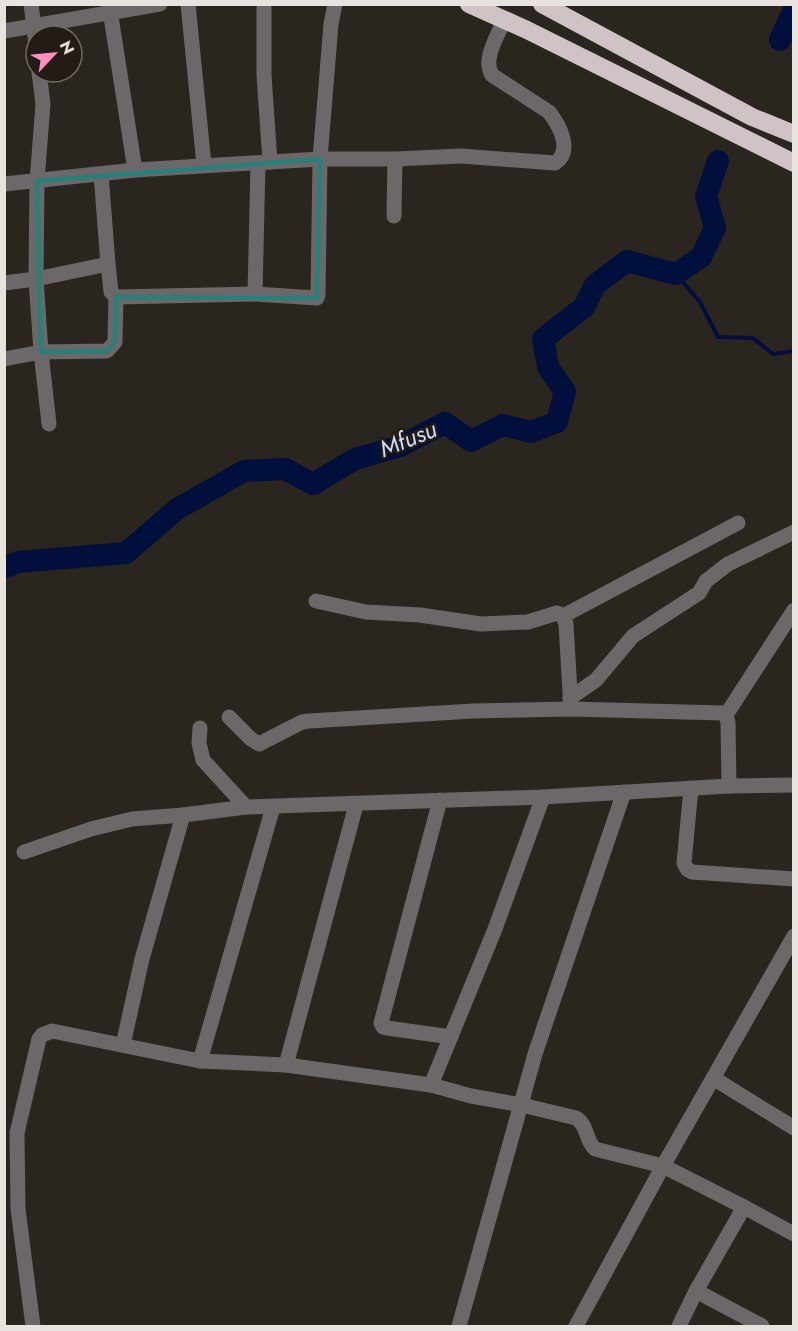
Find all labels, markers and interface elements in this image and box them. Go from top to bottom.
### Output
north arrow [24,24,84,84]
text: N [54,37,80,58]
water label: Mfusu [374,411,442,466]

